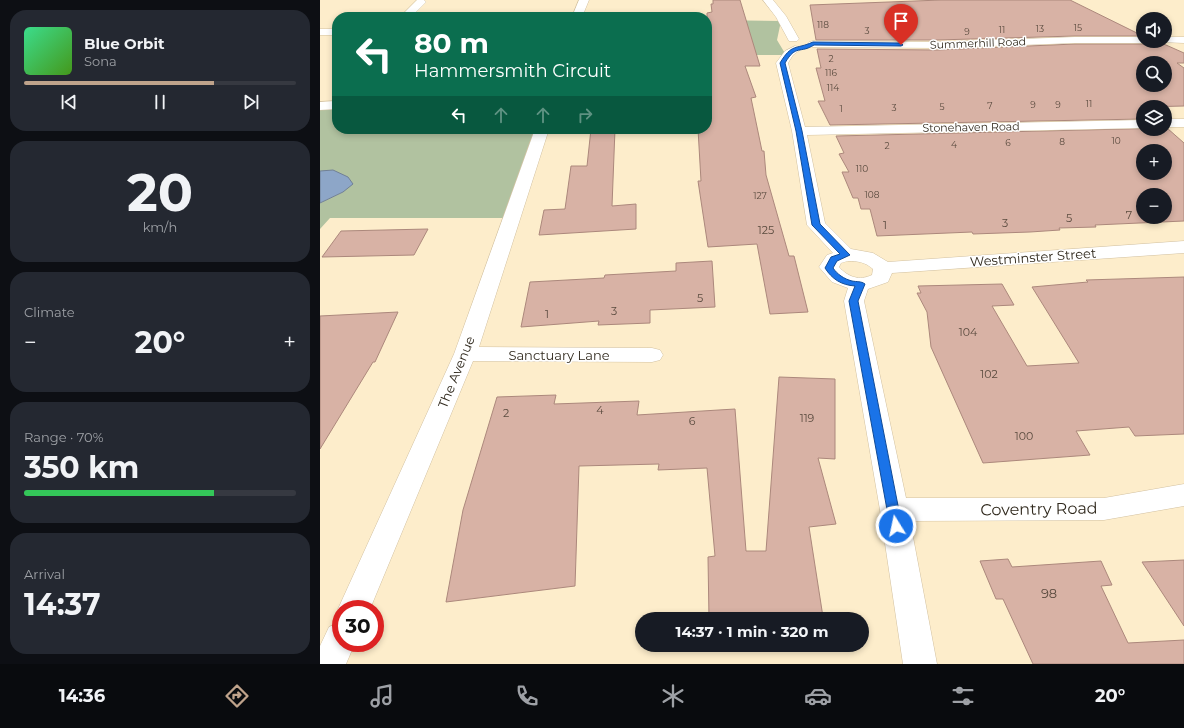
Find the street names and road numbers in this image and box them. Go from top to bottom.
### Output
street label: Summerhill Road [930,34,1026,52]
street label: Stonehaven Road [922,119,1020,135]
street label: Westminster Street [969,245,1097,269]
street label: The Avenue [434,333,478,410]
street label: Sanctuary Lane [508,347,610,363]
street label: Coventry Road [980,498,1098,520]

